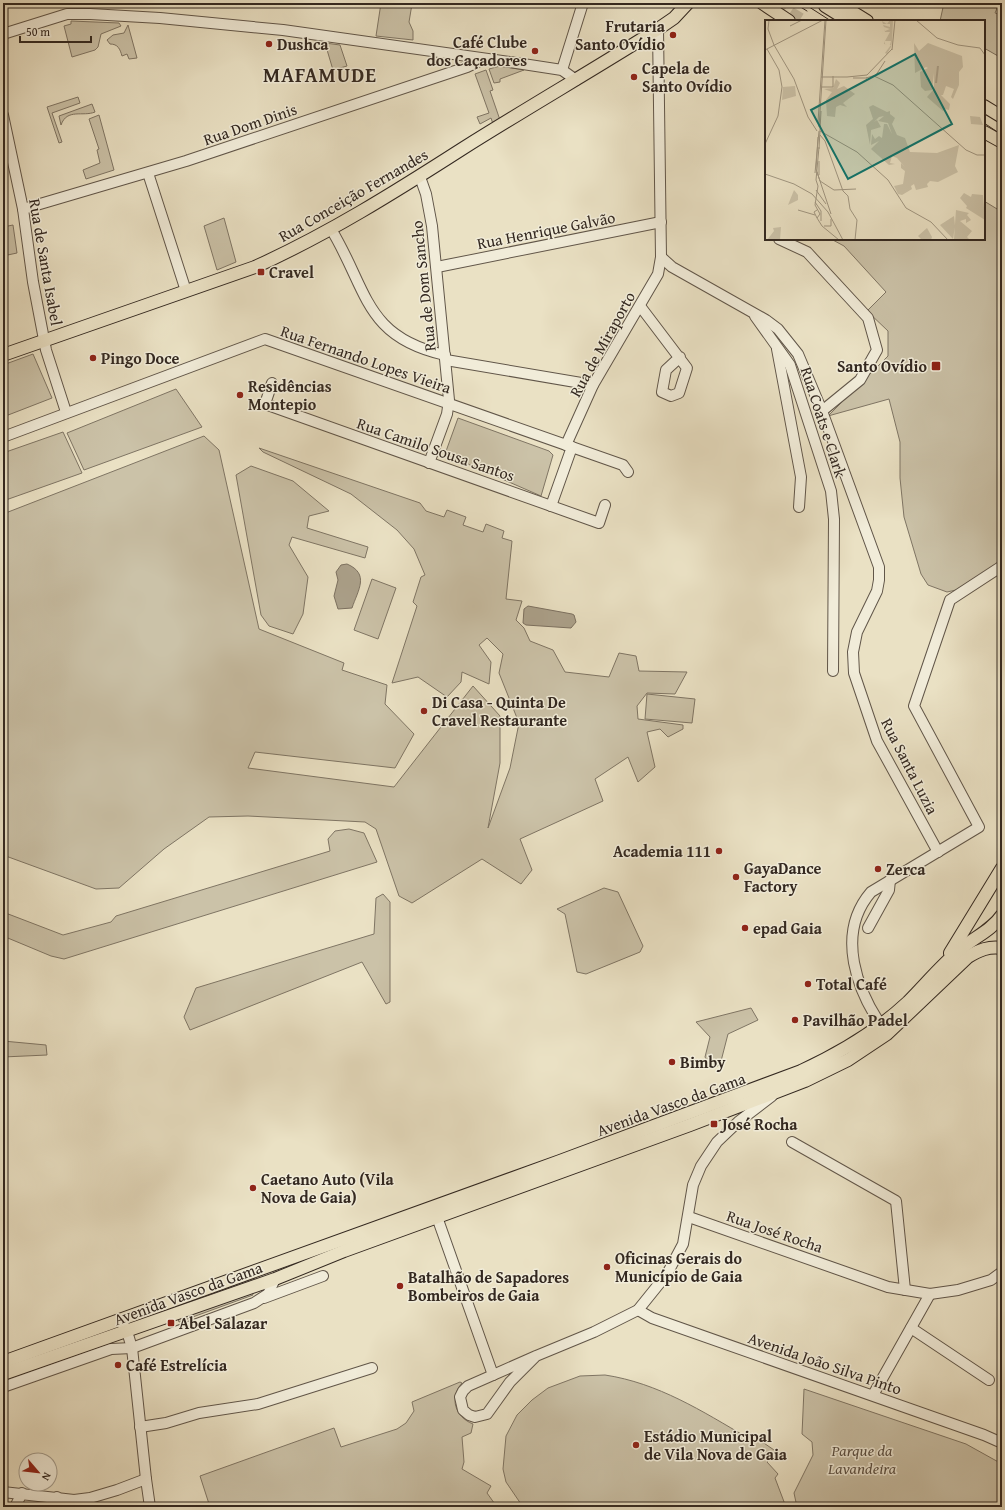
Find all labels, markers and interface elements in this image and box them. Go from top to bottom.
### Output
place label: Frutaria Santo Ovídio [575,14,666,56]
scale bar [20,18,91,44]
inset map [765,20,985,240]
text: 50 m [26,23,50,40]
place label: Café Clube dos Caçadores [427,30,527,72]
marker: Frutaria Santo Ovídio [668,30,678,40]
place label: Dushca [277,32,329,56]
marker: Dushca [264,39,274,49]
marker: Café Clube dos Caçadores [530,46,540,56]
place label: Capela de Santo Ovídio [642,56,733,98]
district label: MAFAMUDE [263,60,377,89]
marker: Capela de Santo Ovídio [629,72,639,82]
street label: Rua Dom Dinis [200,97,300,151]
street label: Rua Conceição Fernandes [274,142,432,248]
street label: Rua de Santa Isabel [23,197,69,328]
street label: Rua Henrique Galvão [475,205,617,255]
street label: Rua de Dom Sancho [404,219,442,353]
place label: Cravel [269,260,314,284]
marker: Cravel [256,267,266,277]
street label: Rua de Miraporto [563,287,641,401]
street label: Rua Fernando Lopes Vieira [277,319,455,400]
place label: Pingo Doce [101,346,180,370]
marker: Pingo Doce [88,353,98,363]
place label: Santo Ovídio [837,354,927,378]
marker: Santo Ovídio [930,360,942,372]
street label: Rua Coats e Clark [795,363,854,481]
place label: Residências Montepio [248,374,332,416]
marker: Residências Montepio [235,390,245,400]
street label: Rua Camilo Sousa Santos [354,411,518,487]
place label: Di Casa - Quinta De Cravel Restaurante [432,690,567,732]
marker: Di Casa - Quinta De Cravel Restaurante [419,706,429,716]
street label: Rua Santa Luzia [875,714,945,819]
place label: Academia 111 [613,839,711,863]
marker: Academia 111 [714,846,724,856]
place label: GayaDance Factory [744,856,822,898]
place label: Zerca [886,857,926,881]
marker: Zerca [873,864,883,874]
marker: GayaDance Factory [731,872,741,882]
place label: epad Gaia [753,916,823,940]
marker: epad Gaia [740,923,750,933]
place label: Total Café [816,972,887,996]
marker: Total Café [803,979,813,989]
place label: Pavilhão Padel [803,1008,908,1032]
marker: Pavilhão Padel [790,1015,800,1025]
place label: Bimby [680,1050,726,1074]
marker: Bimby [667,1057,677,1067]
street label: Avenida Vasco da Gama [593,1066,749,1142]
place label: José Rocha [719,1112,798,1136]
marker: José Rocha [709,1119,719,1129]
place label: Caetano Auto (Vila Nova de Gaia) [261,1167,394,1209]
marker: Caetano Auto (Vila Nova de Gaia) [248,1183,258,1193]
street label: Rua José Rocha [724,1203,827,1259]
place label: Oficinas Gerais do Município de Gaia [615,1246,743,1288]
street label: Avenida Vasco da Gama [110,1255,266,1331]
marker: Oficinas Gerais do Município de Gaia [602,1262,612,1272]
place label: Batalhão de Sapadores Bombeiros de Gaia [408,1265,569,1307]
marker: Batalhão de Sapadores Bombeiros de Gaia [395,1281,405,1291]
place label: Abel Salazar [179,1311,268,1335]
marker: Abel Salazar [166,1318,176,1328]
street label: Avenida João Silva Pinto [745,1325,905,1401]
place label: Café Estrelícia [126,1353,228,1377]
marker: Café Estrelícia [113,1360,123,1370]
place label: Estádio Municipal de Vila Nova de Gaia [644,1424,788,1466]
park label: Parque da Lavandeira [827,1438,897,1480]
marker: Estádio Municipal de Vila Nova de Gaia [631,1440,641,1450]
north arrow [18,1452,58,1492]
text: N [38,1470,56,1484]

